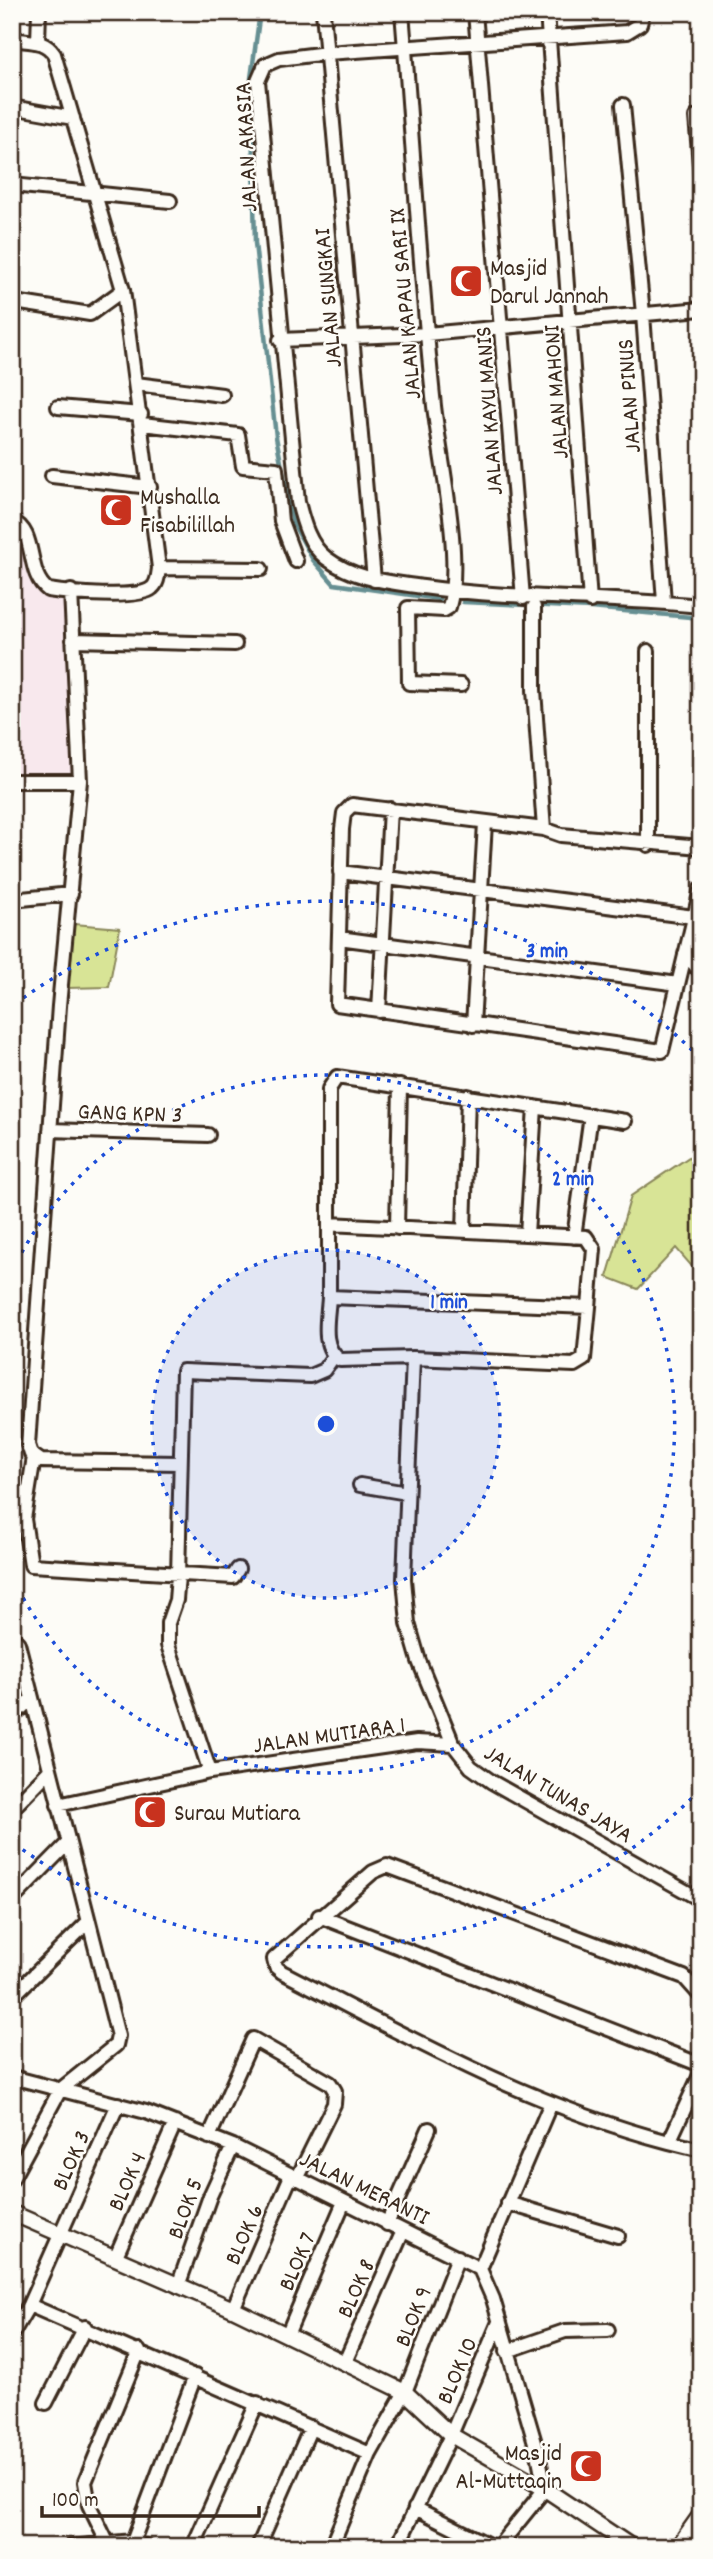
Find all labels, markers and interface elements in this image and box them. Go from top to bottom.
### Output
street label: JALAN AKASIA [228,81,268,213]
street label: JALAN KAPAU SARI IX [382,207,432,401]
street label: JALAN SUNGKAI [307,226,353,369]
place label: Masjid Darul Jannah [490,253,609,315]
mosque icon: Masjid Darul Jannah [447,262,485,300]
street label: JALAN MAHONI [536,323,580,460]
street label: JALAN KAYU MANIS [468,325,514,496]
street label: JALAN PINUS [610,338,652,454]
place label: Mushalla Fisabilillah [140,482,235,544]
mosque icon: Mushalla Fisabilillah [97,491,135,529]
text: 3 min [526,938,568,968]
street label: GANG KPN 3 [77,1096,183,1134]
text: 2 min [552,1166,594,1196]
text: 1 min [430,1289,468,1319]
centre of rings [314,1412,338,1436]
street label: JALAN MUTIARA 1 [251,1709,408,1764]
street label: JALAN TUNAS JAYA [477,1738,638,1853]
mosque icon: Surau Mutiara [131,1793,169,1831]
place label: Surau Mutiara [174,1798,301,1832]
street label: BLOK 3 [45,2126,101,2197]
street label: JALAN MERANTI [293,2144,435,2236]
street label: BLOK 4 [101,2147,157,2217]
street label: BLOK 5 [160,2174,214,2244]
street label: BLOK 6 [217,2199,274,2271]
street label: BLOK 7 [271,2228,326,2297]
street label: BLOK 8 [330,2254,386,2324]
street label: BLOK 9 [387,2282,442,2352]
street label: BLOK 10 [429,2332,488,2410]
place label: Masjid Al-Muttaqin [455,2438,562,2500]
mosque icon: Masjid Al-Muttaqin [567,2447,605,2485]
scale bar [42,2475,259,2519]
text: 100 m [52,2487,99,2517]

